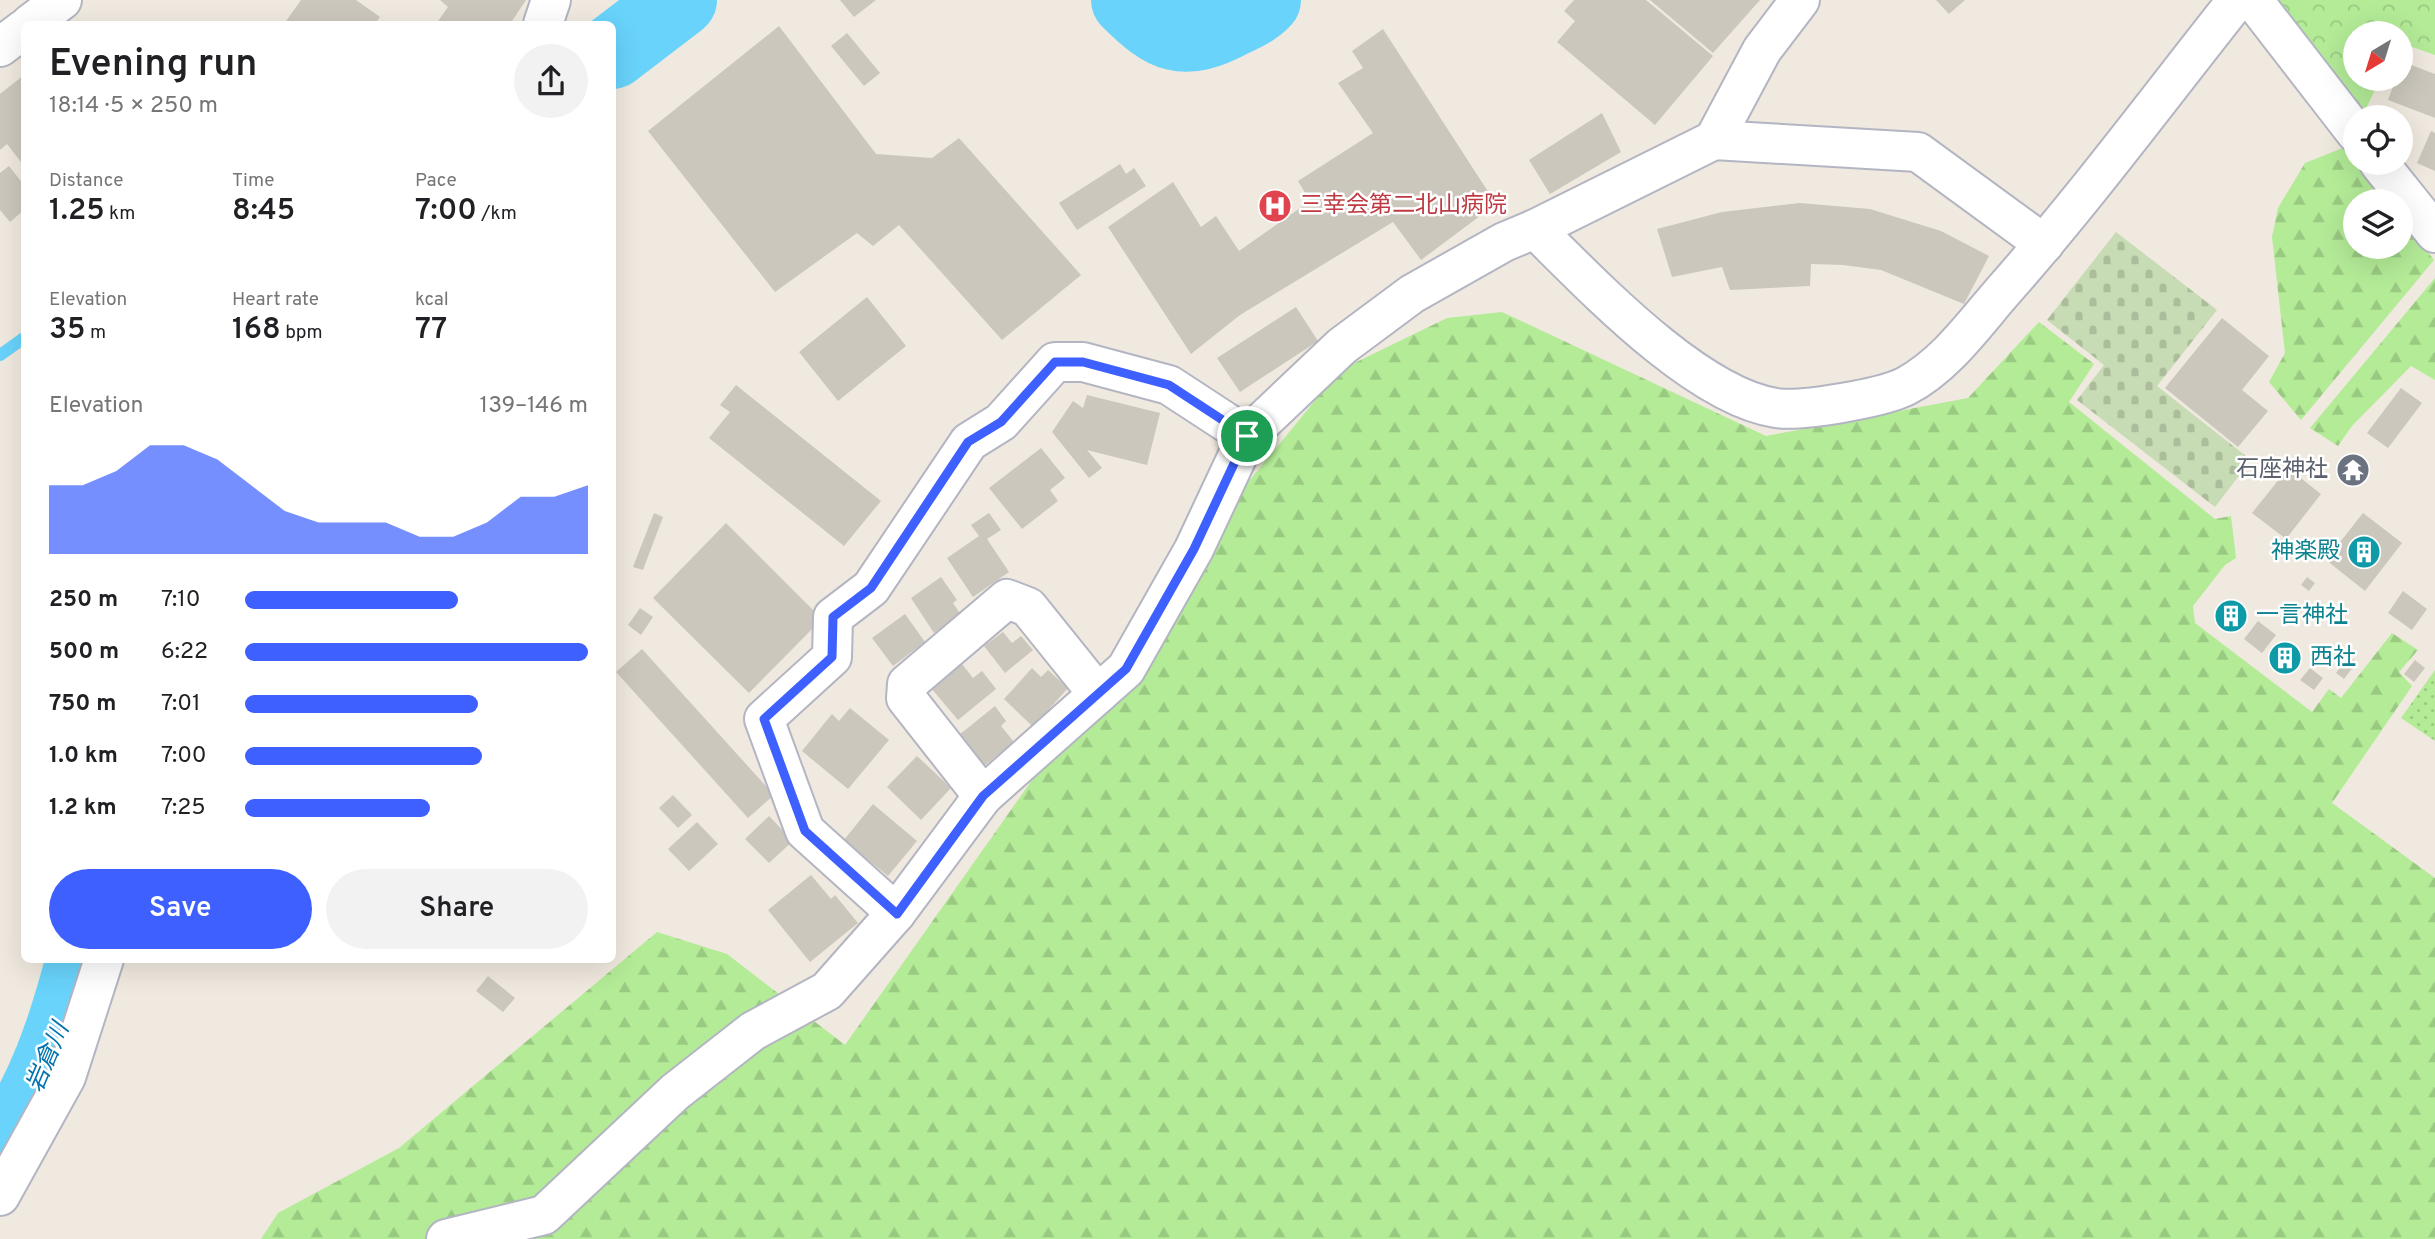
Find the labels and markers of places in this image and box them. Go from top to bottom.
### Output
hospital icon: 三幸会第二北山病院 [1256,187,1294,225]
place label: 三幸会第二北山病院 [1300,192,1507,221]
pin [1217,406,1277,466]
temple icon: 石座神社 [2334,451,2372,489]
place label: 石座神社 [2236,456,2328,485]
building icon: 神楽殿 [2345,533,2383,571]
place label: 神楽殿 [2271,538,2340,567]
building icon: 一言神社 [2212,597,2250,635]
place label: 一言神社 [2256,602,2348,631]
building icon: 西社 [2266,639,2304,677]
place label: 西社 [2310,644,2356,673]

